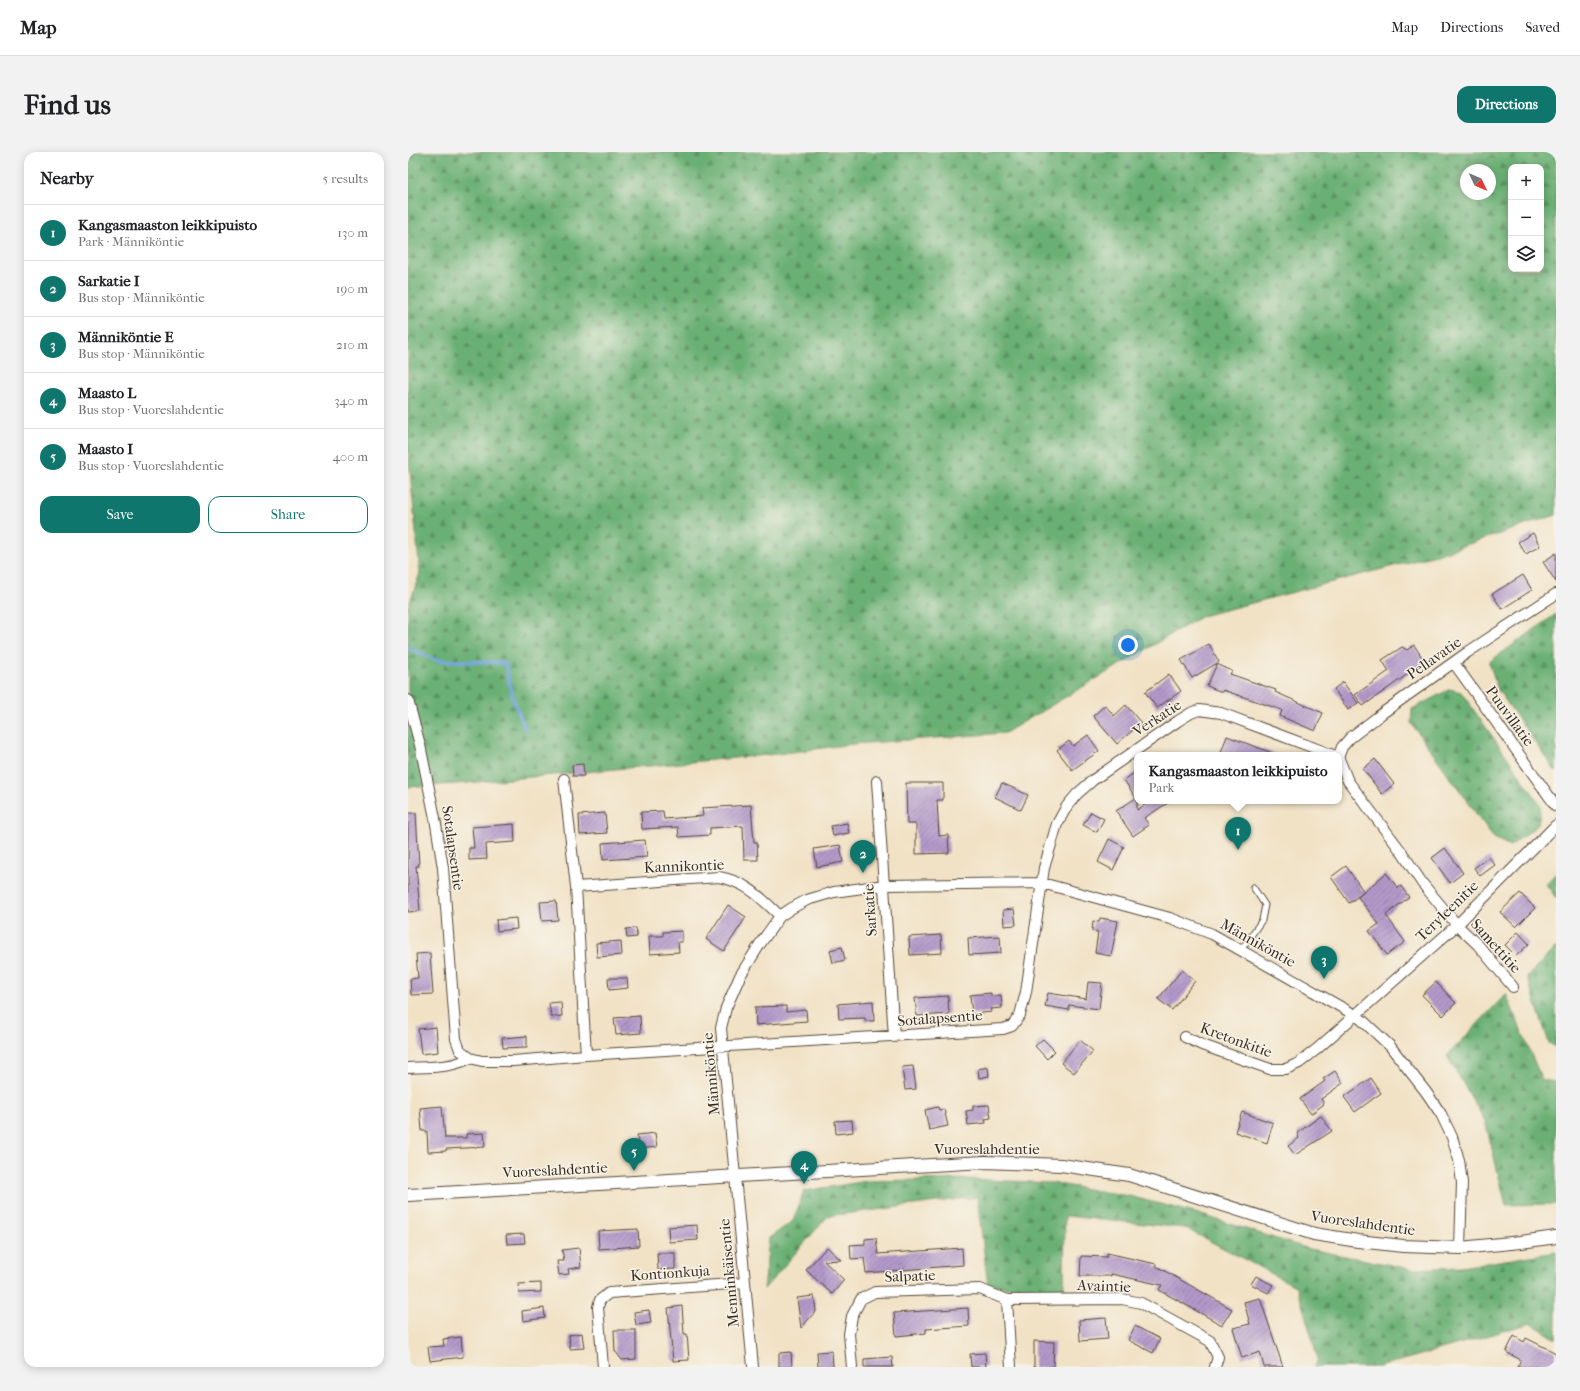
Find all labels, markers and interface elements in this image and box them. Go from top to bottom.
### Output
text: Map [20,17,56,39]
text: Map [1391,19,1418,36]
text: Directions [1440,19,1503,36]
text: Saved [1525,19,1560,36]
button: Directions [1457,86,1556,123]
text: Find us [24,88,111,121]
north arrow [1460,164,1496,200]
map controls [1508,164,1544,272]
button: + [1508,164,1544,200]
text: Nearby [40,168,94,188]
text: 5 results [323,171,368,186]
button: − [1508,200,1544,236]
text: Kangasmaaston leikkipuisto [78,216,257,234]
text: 1 [51,225,55,240]
text: 130 m [337,225,368,240]
text: Park · Männiköntie [78,234,184,249]
button: layers [1508,236,1544,272]
text: Sarkatie I [78,272,140,290]
text: 2 [50,281,56,296]
text: 190 m [336,281,368,296]
text: Bus stop · Männiköntie [78,290,205,305]
text: Männiköntie E [78,328,174,346]
text: 3 [50,337,56,352]
text: 210 m [336,337,368,352]
text: Bus stop · Männiköntie [78,346,205,361]
text: Maasto L [78,384,136,402]
text: 4 [49,393,57,408]
text: 340 m [334,393,368,408]
text: Bus stop · Vuoreslahdentie [78,402,224,417]
text: Maasto I [78,440,133,458]
text: 5 [50,449,56,464]
text: 400 m [332,449,368,464]
text: Bus stop · Vuoreslahdentie [78,458,224,473]
button: Save [40,496,200,533]
button: Share [208,496,368,533]
street label: Pellavatie [1403,632,1465,683]
your location [1118,635,1138,655]
street label: Puuvillatie [1482,682,1538,750]
street label: Verkatie [1128,695,1185,741]
popup [1134,752,1342,804]
text: Kangasmaaston leikkipuisto [1148,762,1328,780]
text: Park [1148,780,1174,795]
street label: Sotalapsentie [438,804,468,892]
pin: 1 [1225,817,1251,850]
pin: 2 [850,840,876,873]
street label: Kannikontie [643,856,725,876]
street label: Teryleenitie [1412,876,1482,945]
street label: Sarkatie [859,883,881,937]
street label: Männiköntie [1217,915,1299,971]
street label: Samettitie [1467,915,1525,977]
pin: 3 [1311,946,1337,979]
street label: Sotalapsentie [897,1006,984,1030]
street label: Kretonkitie [1198,1019,1275,1062]
street label: Männiköntie [698,1031,724,1116]
pin: 5 [621,1138,647,1171]
street label: Vuoreslahdentie [933,1140,1040,1158]
pin: 4 [791,1151,817,1184]
street label: Vuoreslahdentie [501,1158,609,1182]
street label: Vuoreslahdentie [1309,1207,1417,1239]
street label: Menninkäisentie [715,1217,743,1328]
street label: Kontionkuja [630,1261,711,1285]
street label: Salpatie [884,1266,936,1286]
street label: Avaintie [1076,1276,1132,1296]

